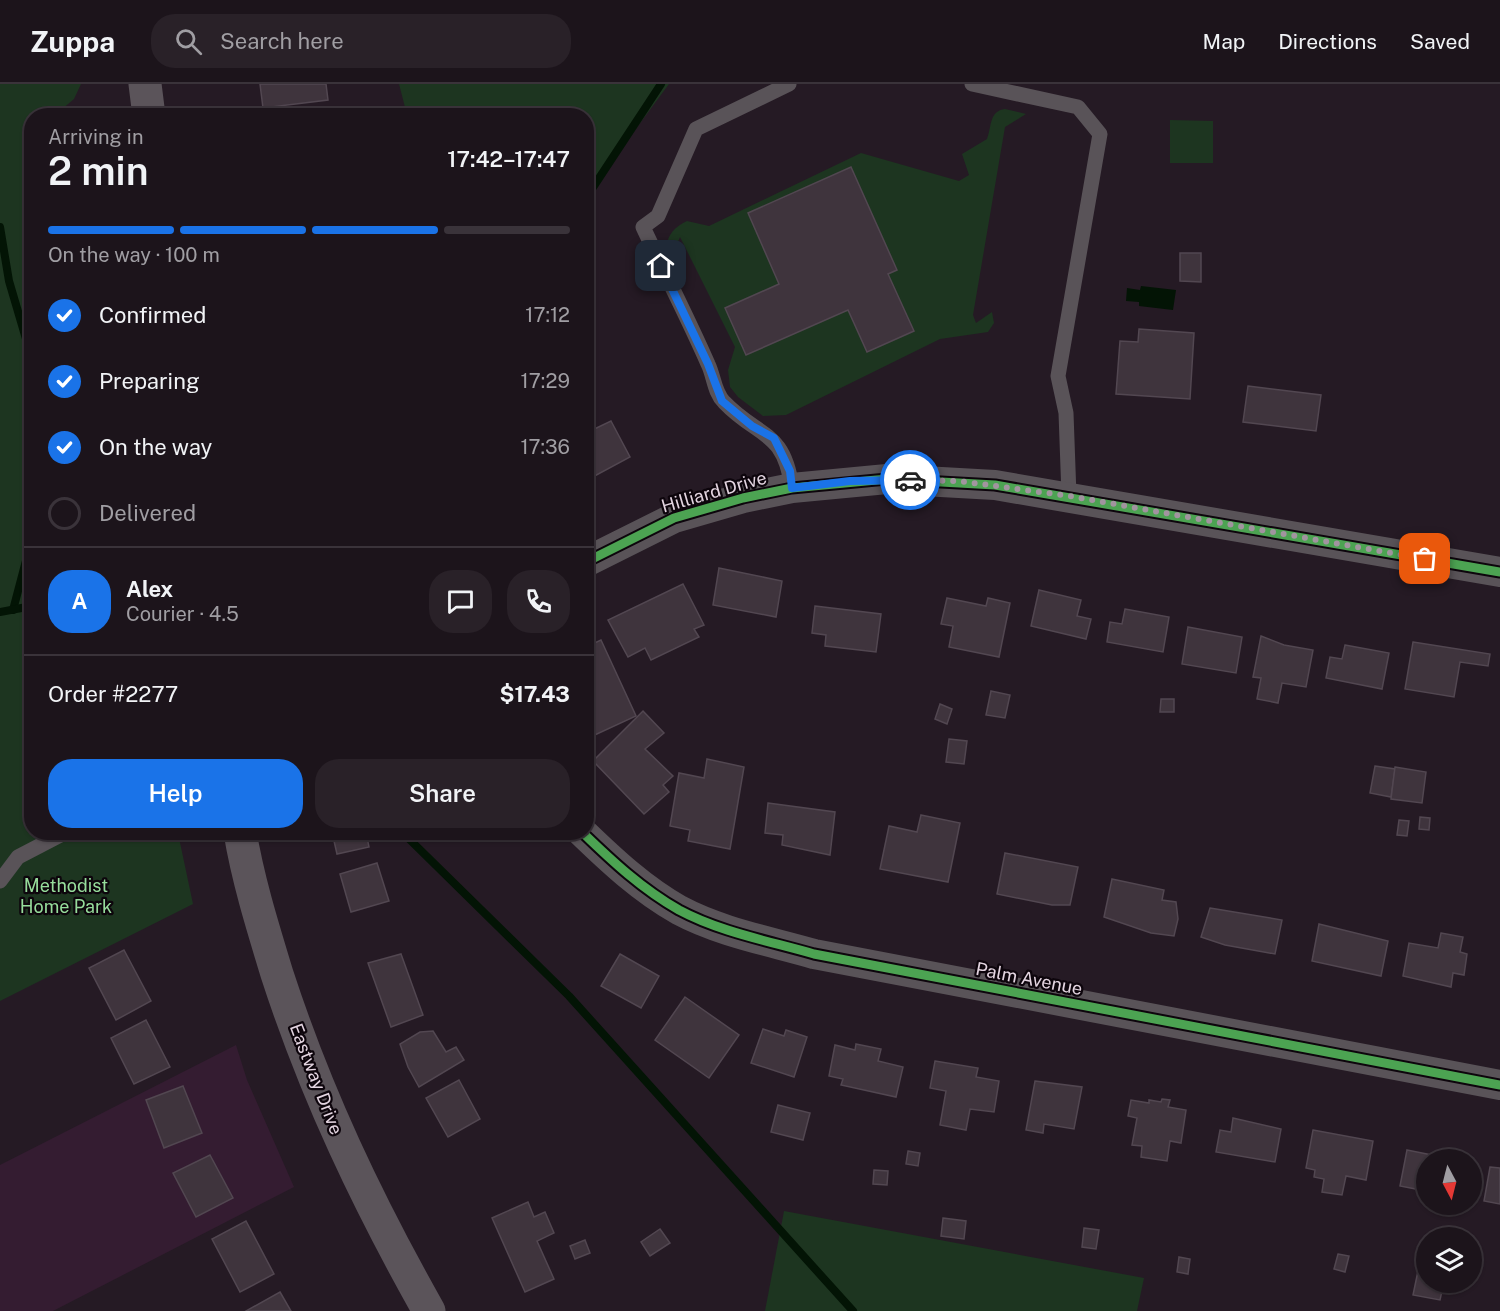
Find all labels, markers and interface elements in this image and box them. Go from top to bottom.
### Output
search box [151,14,571,68]
text: Zuppa [30,25,115,58]
icon: search [172,25,205,58]
text: Search here [220,28,344,54]
text: Map [1203,29,1245,54]
text: Directions [1278,29,1377,54]
text: Saved [1410,29,1470,54]
text: Arriving in [48,125,143,149]
text: 17:42–17:47 [447,146,570,172]
text: 2 min [48,148,149,194]
pin [635,240,686,291]
text: On the way · 100 m [48,243,220,267]
icon: home [644,249,677,282]
icon: check [48,299,81,332]
text: Confirmed [99,302,206,328]
text: 17:12 [525,303,570,327]
icon: check [48,365,81,398]
text: Preparing [99,368,200,394]
text: 17:29 [521,369,570,393]
icon: check [48,431,81,464]
text: On the way [99,434,212,460]
text: 17:36 [520,435,570,459]
courier [880,450,940,510]
icon: car [894,464,927,497]
street label: Hilliard Drive [659,466,769,517]
text: Delivered [99,500,196,526]
pin [1399,533,1450,584]
icon: bag [1408,542,1441,575]
button: chat [429,570,492,633]
button: phone [507,570,570,633]
text: Alex [126,576,173,602]
text: A [72,588,87,614]
text: Courier · 4.5 [126,602,239,626]
text: Order #2277 [48,681,178,707]
text: $17.43 [499,681,570,707]
button: Help [48,759,303,828]
button: Share [315,759,570,828]
park label: Methodist Home Park [20,875,112,917]
street label: Palm Avenue [974,958,1084,999]
street label: Eastway Drive [286,1020,347,1137]
north arrow [1416,1149,1482,1215]
map controls [1416,1149,1482,1293]
button: layers [1416,1227,1482,1293]

